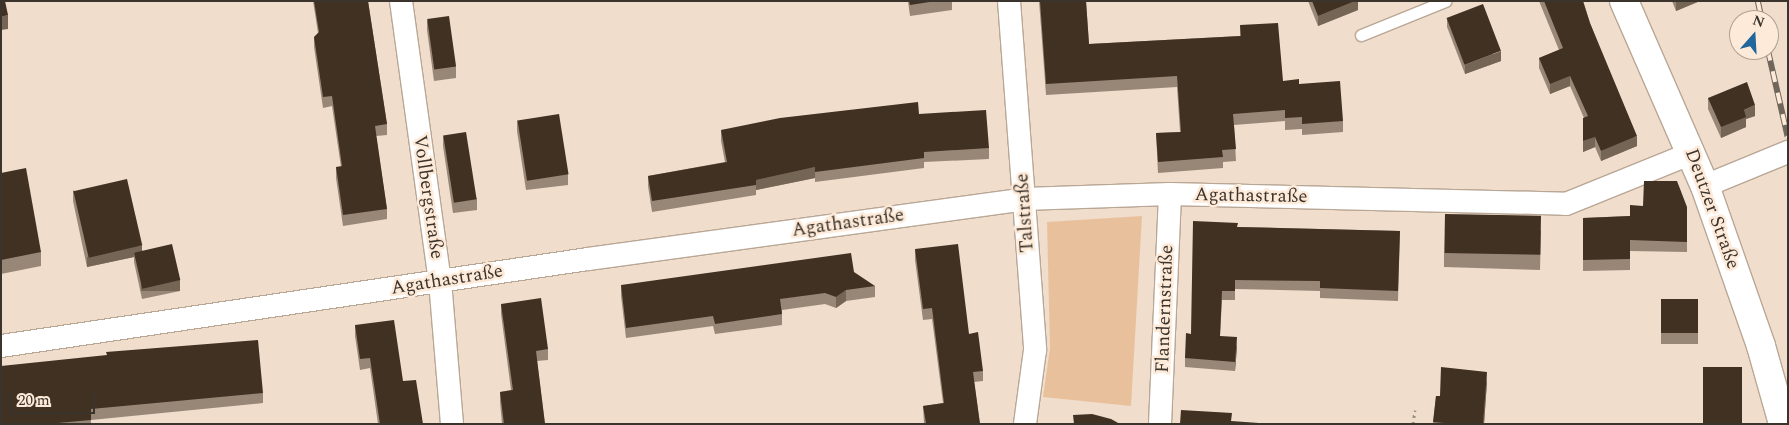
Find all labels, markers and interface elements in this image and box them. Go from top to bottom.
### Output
north arrow [1729,10,1779,60]
text: N [1750,10,1768,33]
street label: Vollbergstraße [408,134,448,260]
street label: Deutzer Straße [1680,146,1744,272]
street label: Talstraße [1011,173,1039,253]
street label: Agathastraße [1194,184,1308,208]
street label: Agathastraße [790,204,906,242]
street label: Flandernstraße [1151,245,1179,373]
street label: Agathastraße [389,260,505,300]
scale bar [12,382,98,414]
text: 20 m [18,389,50,412]

